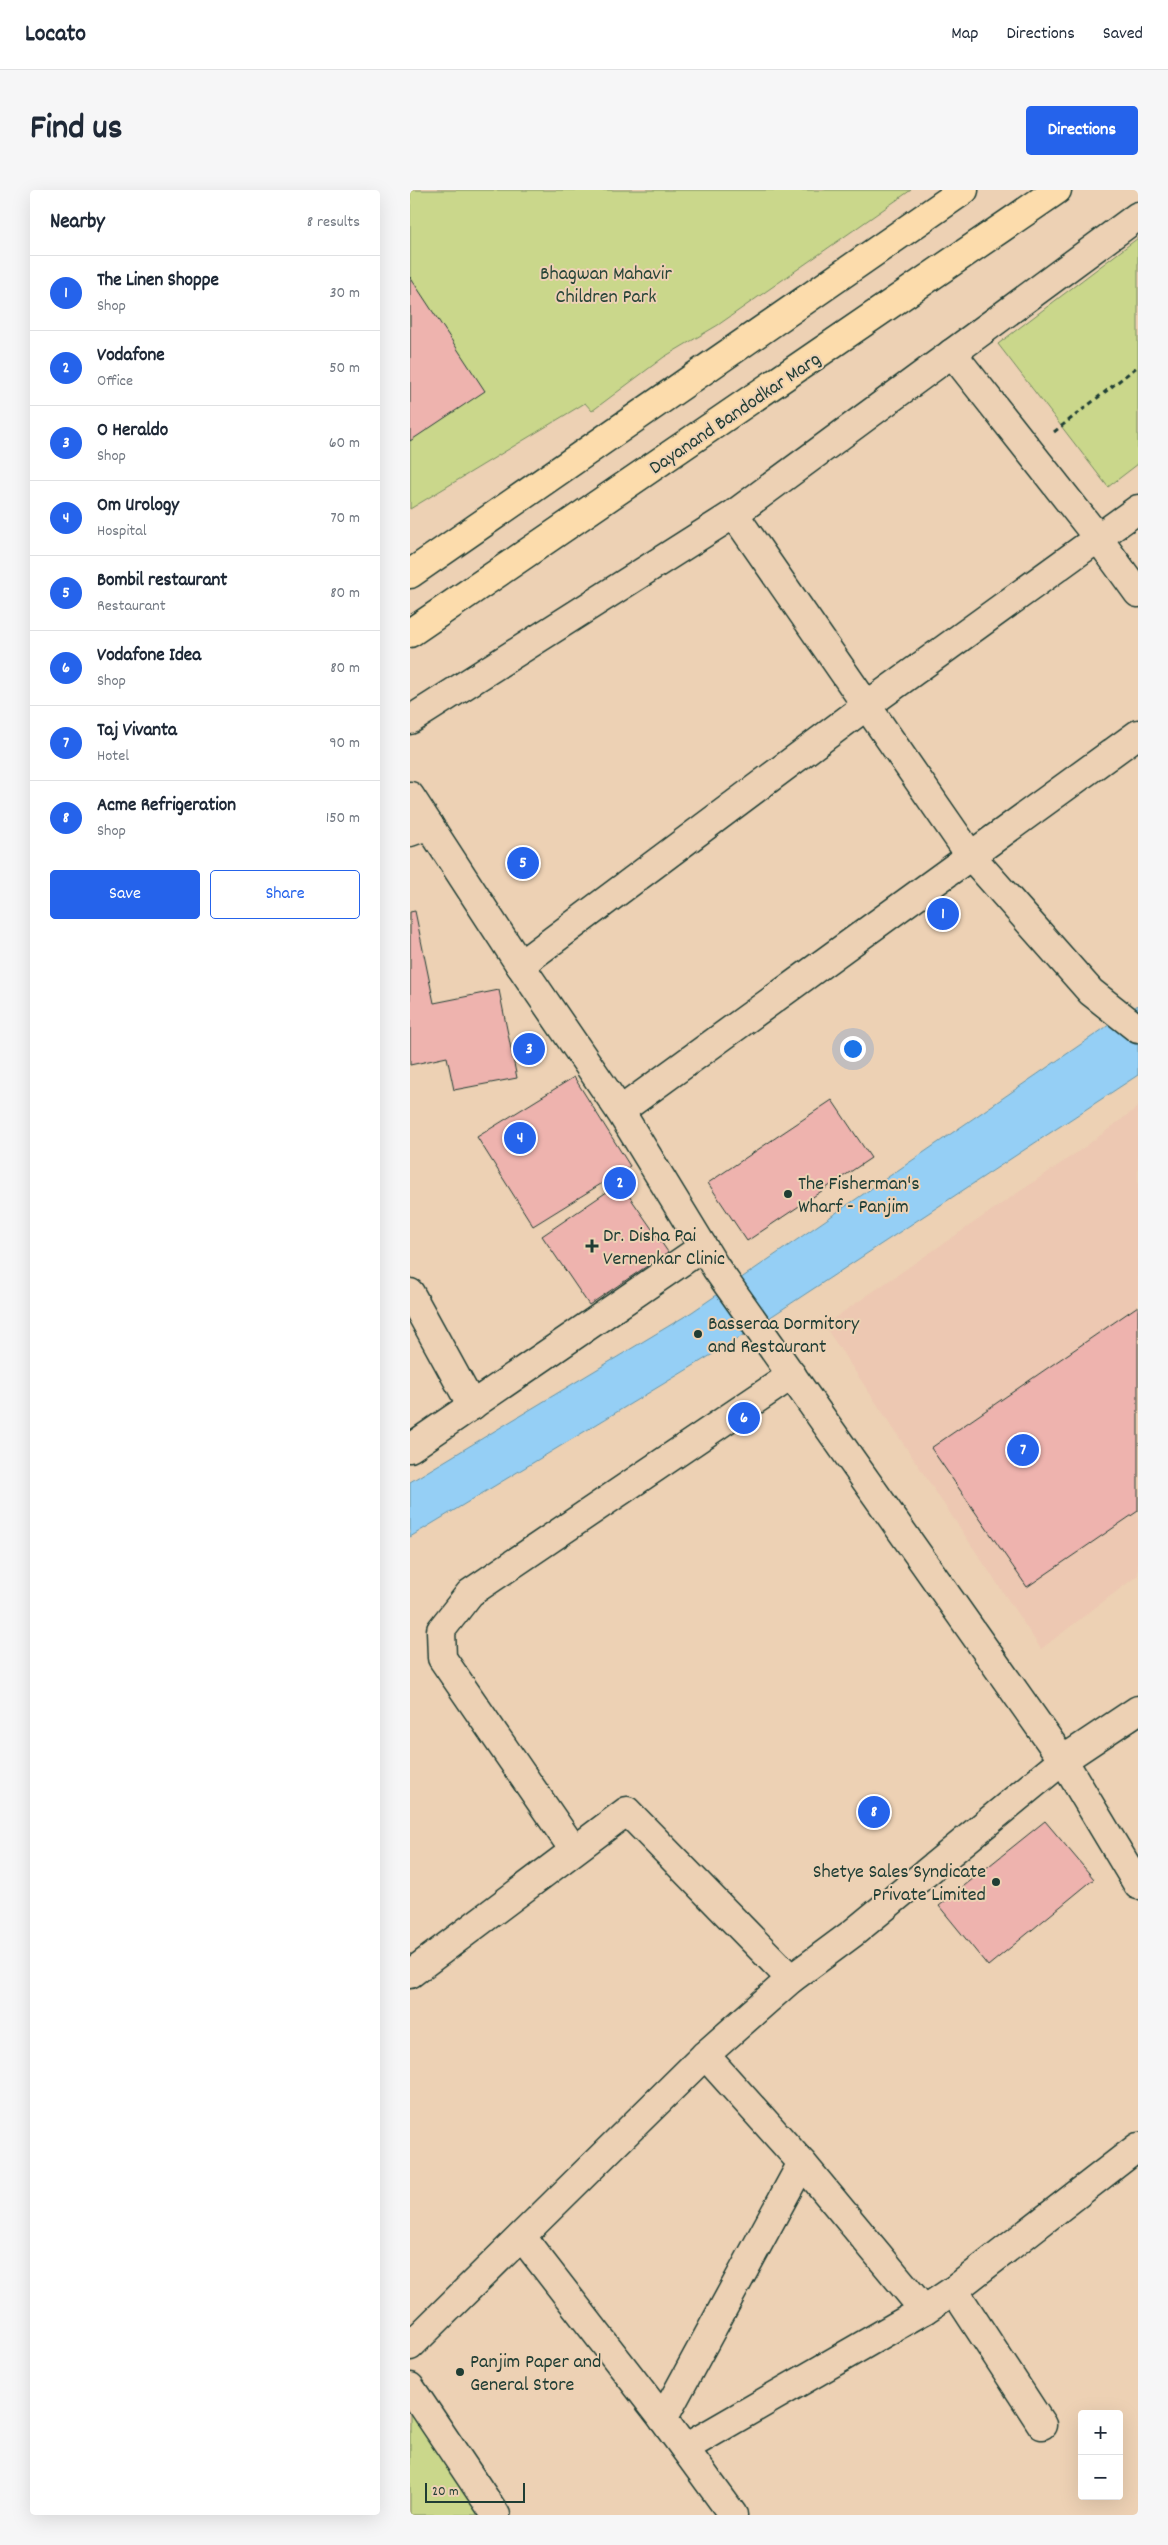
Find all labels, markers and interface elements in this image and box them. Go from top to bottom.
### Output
text: Locato [25,18,86,52]
text: Map [951,22,978,47]
text: Directions [1006,22,1075,47]
text: Saved [1103,22,1143,47]
text: Find us [30,105,122,155]
button: Directions [1026,106,1138,155]
text: Nearby [50,208,105,238]
text: 8 results [307,211,360,234]
park label: Bhagwan Mahavir Children Park [540,261,673,312]
text: The Linen Shoppe [97,268,219,295]
text: 1 [64,282,68,305]
text: 30 m [330,282,360,305]
text: Shop [97,295,126,318]
text: Vodafone [97,343,165,370]
street label: Dayanand Bandodkar Marg [644,347,827,482]
text: 2 [63,357,70,380]
text: 50 m [329,357,360,380]
text: Office [97,370,133,393]
text: O Heraldo [97,418,168,445]
text: 3 [62,432,70,455]
text: 60 m [329,432,360,455]
text: Shop [97,445,126,468]
text: Om Urology [97,493,179,520]
text: 4 [63,507,69,530]
text: 70 m [330,507,360,530]
text: Hospital [97,520,147,543]
text: Bombil restaurant [97,568,227,595]
text: 5 [62,582,70,605]
text: 80 m [330,582,360,605]
text: Restaurant [97,595,166,618]
text: Vodafone Idea [97,643,201,670]
text: 6 [62,657,70,680]
text: 80 m [330,657,360,680]
text: Shop [97,670,126,693]
text: Taj Vivanta [97,718,177,745]
text: 7 [63,732,69,755]
text: 90 m [329,732,360,755]
text: Hotel [97,745,129,768]
text: Acme Refrigeration [97,793,236,820]
text: 8 [63,807,69,830]
text: 150 m [326,807,360,830]
text: Shop [97,820,126,843]
pin: 5 [507,844,539,882]
button: Save [50,870,200,919]
button: Share [210,870,360,919]
pin: 1 [927,895,959,933]
pin: 3 [513,1030,545,1068]
your location [840,1036,866,1062]
pin: 4 [504,1119,536,1157]
pin: 2 [604,1164,636,1202]
place label: The Fisherman's Wharf - Panjim [798,1171,920,1222]
marker: The Fisherman's Wharf - Panjim [782,1188,794,1200]
place label: Dr. Disha Pai Vernenkar Clinic [603,1223,725,1274]
marker: Dr. Disha Pai Vernenkar Clinic [585,1239,599,1253]
place label: Basseraa Dormitory and Restaurant [708,1311,860,1362]
marker: Basseraa Dormitory and Restaurant [692,1328,704,1340]
pin: 6 [728,1399,760,1437]
pin: 7 [1007,1431,1039,1469]
pin: 8 [858,1793,890,1831]
place label: Shetye Sales Syndicate Private Limited [813,1859,986,1910]
marker: Shetye Sales Syndicate Private Limited [990,1876,1002,1888]
place label: Panjim Paper and General Store [470,2349,601,2400]
marker: Panjim Paper and General Store [454,2366,466,2378]
map controls [1078,2410,1123,2500]
button: + [1078,2410,1123,2455]
button: − [1078,2455,1123,2500]
scale bar [425,2480,525,2503]
text: 20 m [432,2482,459,2502]

